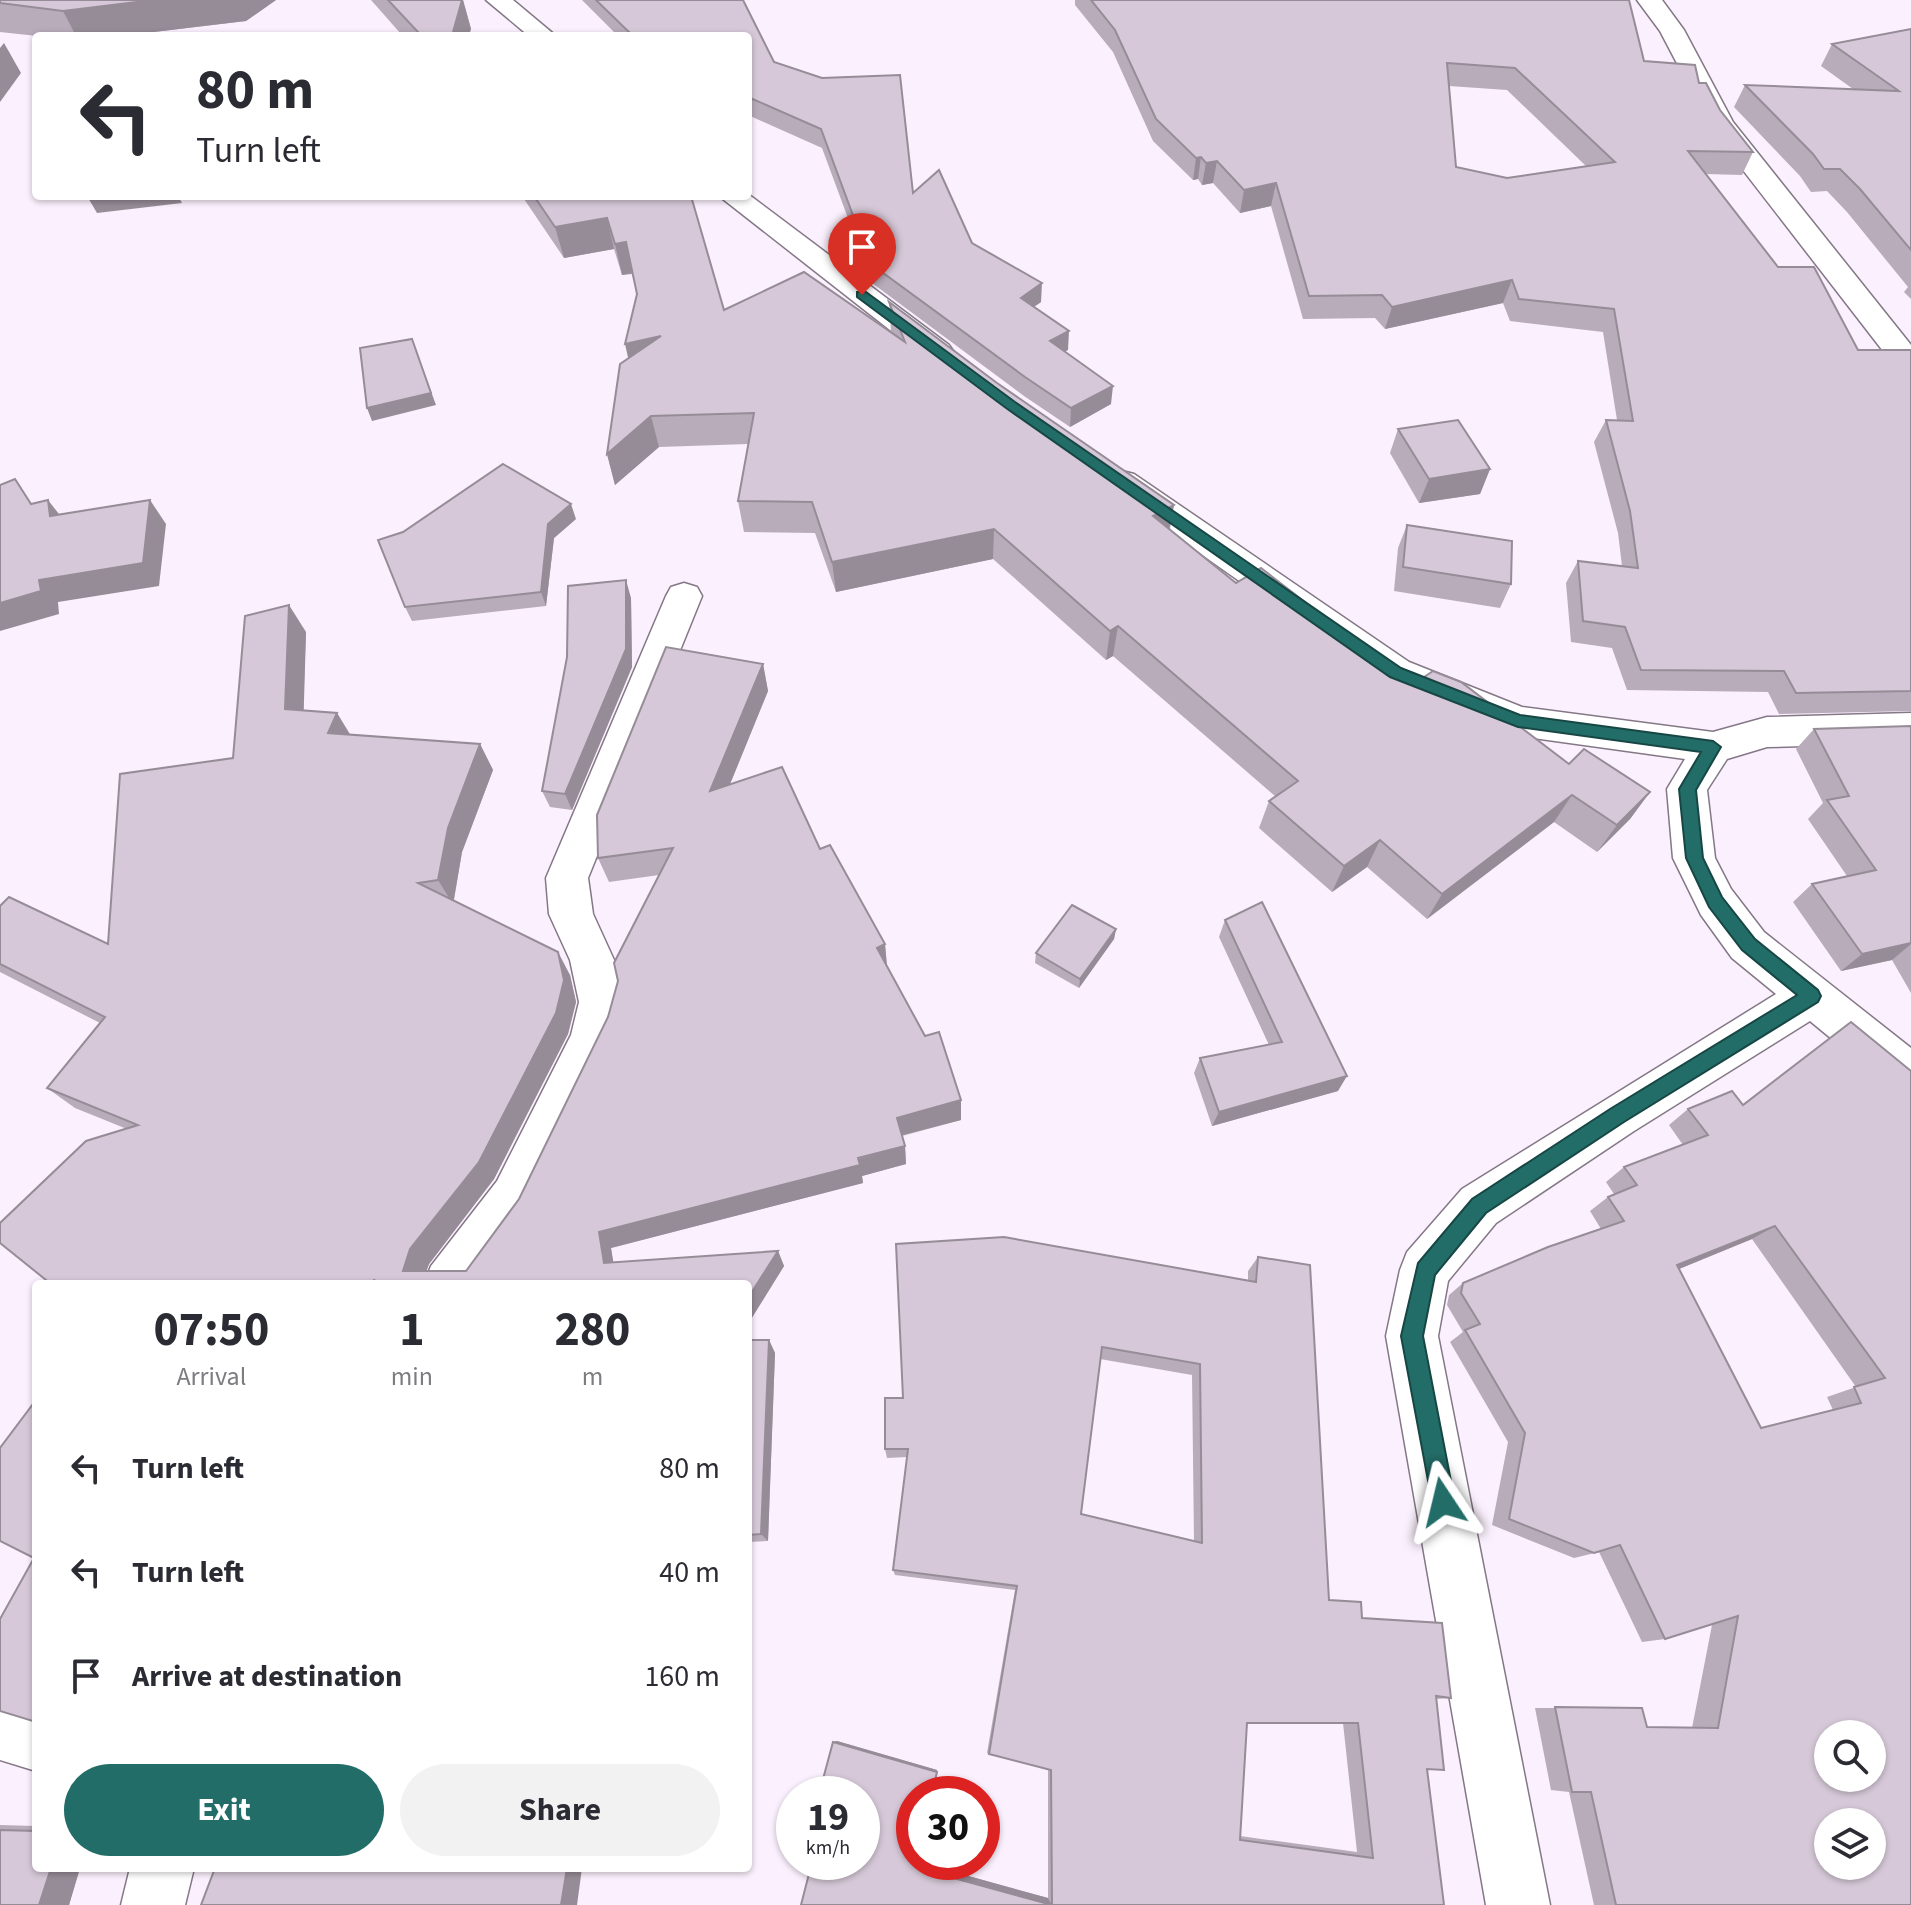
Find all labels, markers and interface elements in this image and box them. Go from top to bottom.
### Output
text: 80 m [196,51,314,130]
icon: left [64,64,168,168]
text: Turn left [196,125,321,176]
pin [828,213,896,295]
icon: arrive [840,225,884,269]
text: 07:50 [153,1296,269,1364]
text: 1 [399,1296,425,1364]
text: 280 [554,1296,630,1364]
text: Arrival [176,1358,246,1395]
text: min [391,1358,433,1395]
text: m [582,1358,603,1395]
icon: left [64,1446,108,1490]
text: Turn left [132,1447,244,1490]
text: 80 m [659,1447,720,1490]
position arrow [1401,1460,1485,1544]
icon: left [64,1550,108,1594]
text: Turn left [132,1551,244,1594]
text: 40 m [659,1551,720,1594]
icon: arrive [64,1654,108,1698]
text: Arrive at destination [132,1655,402,1698]
text: 160 m [644,1655,720,1698]
map controls [1814,1720,1886,1880]
button: search [1814,1720,1886,1792]
button: Exit [64,1764,384,1856]
button: Share [400,1764,720,1856]
speed limit sign: 30 [896,1776,1000,1880]
text: 19 [807,1789,849,1846]
button: layers [1814,1808,1886,1880]
text: km/h [806,1834,850,1862]

